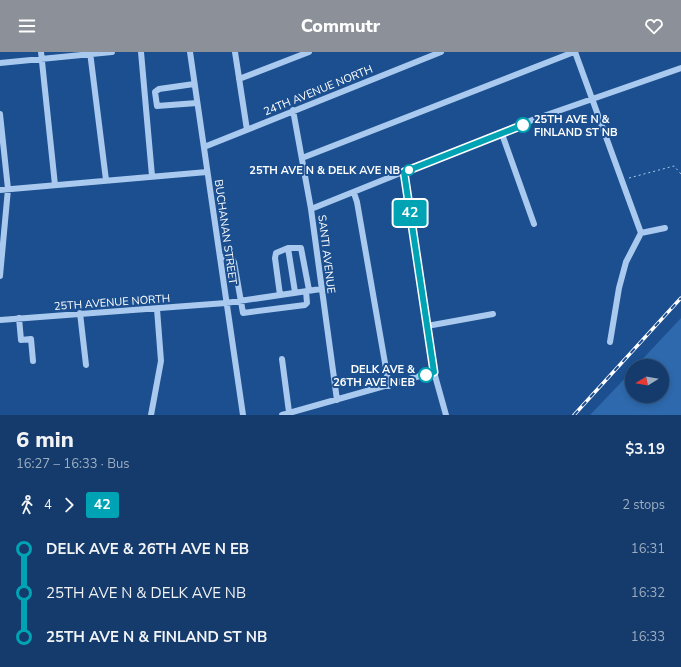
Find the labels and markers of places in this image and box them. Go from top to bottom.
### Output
place label: 25TH AVE N & FINLAND ST NB [534,112,618,140]
marker: 25TH AVE N & FINLAND ST NB [515,117,531,133]
place label: 25TH AVE N & DELK AVE NB [249,163,400,178]
marker: 25TH AVE N & DELK AVE NB [403,164,415,176]
place label: DELK AVE & 26TH AVE N EB [333,362,416,390]
marker: DELK AVE & 26TH AVE N EB [418,367,434,383]

